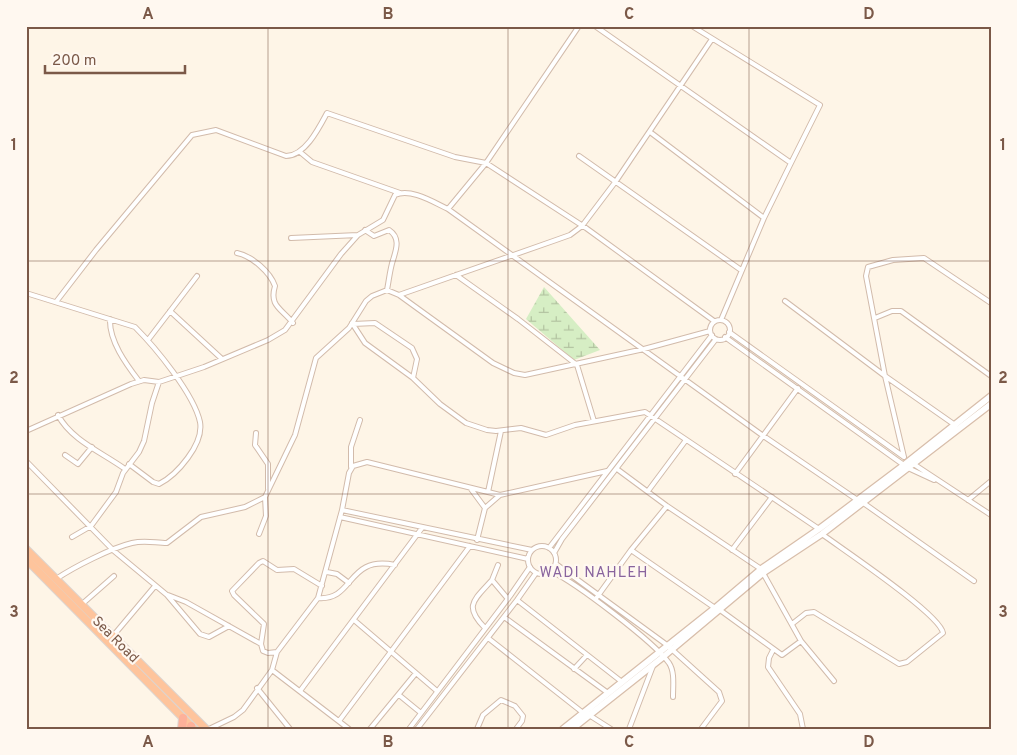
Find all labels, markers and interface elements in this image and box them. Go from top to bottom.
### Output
text: A [142,5,154,25]
text: B [382,5,394,25]
text: C [624,5,634,25]
text: D [863,5,875,25]
scale bar [45,42,185,74]
text: 200 m [52,52,97,71]
text: 1 [11,136,17,156]
text: 1 [1000,136,1006,156]
text: 2 [9,369,19,389]
text: 2 [998,369,1008,389]
district label: WADI NAHLEH [539,564,649,583]
text: 3 [9,603,19,623]
text: 3 [998,603,1008,623]
street label: Sea Road [88,613,142,667]
text: A [142,733,154,753]
text: B [382,733,394,753]
text: C [624,733,634,753]
text: D [863,733,875,753]

